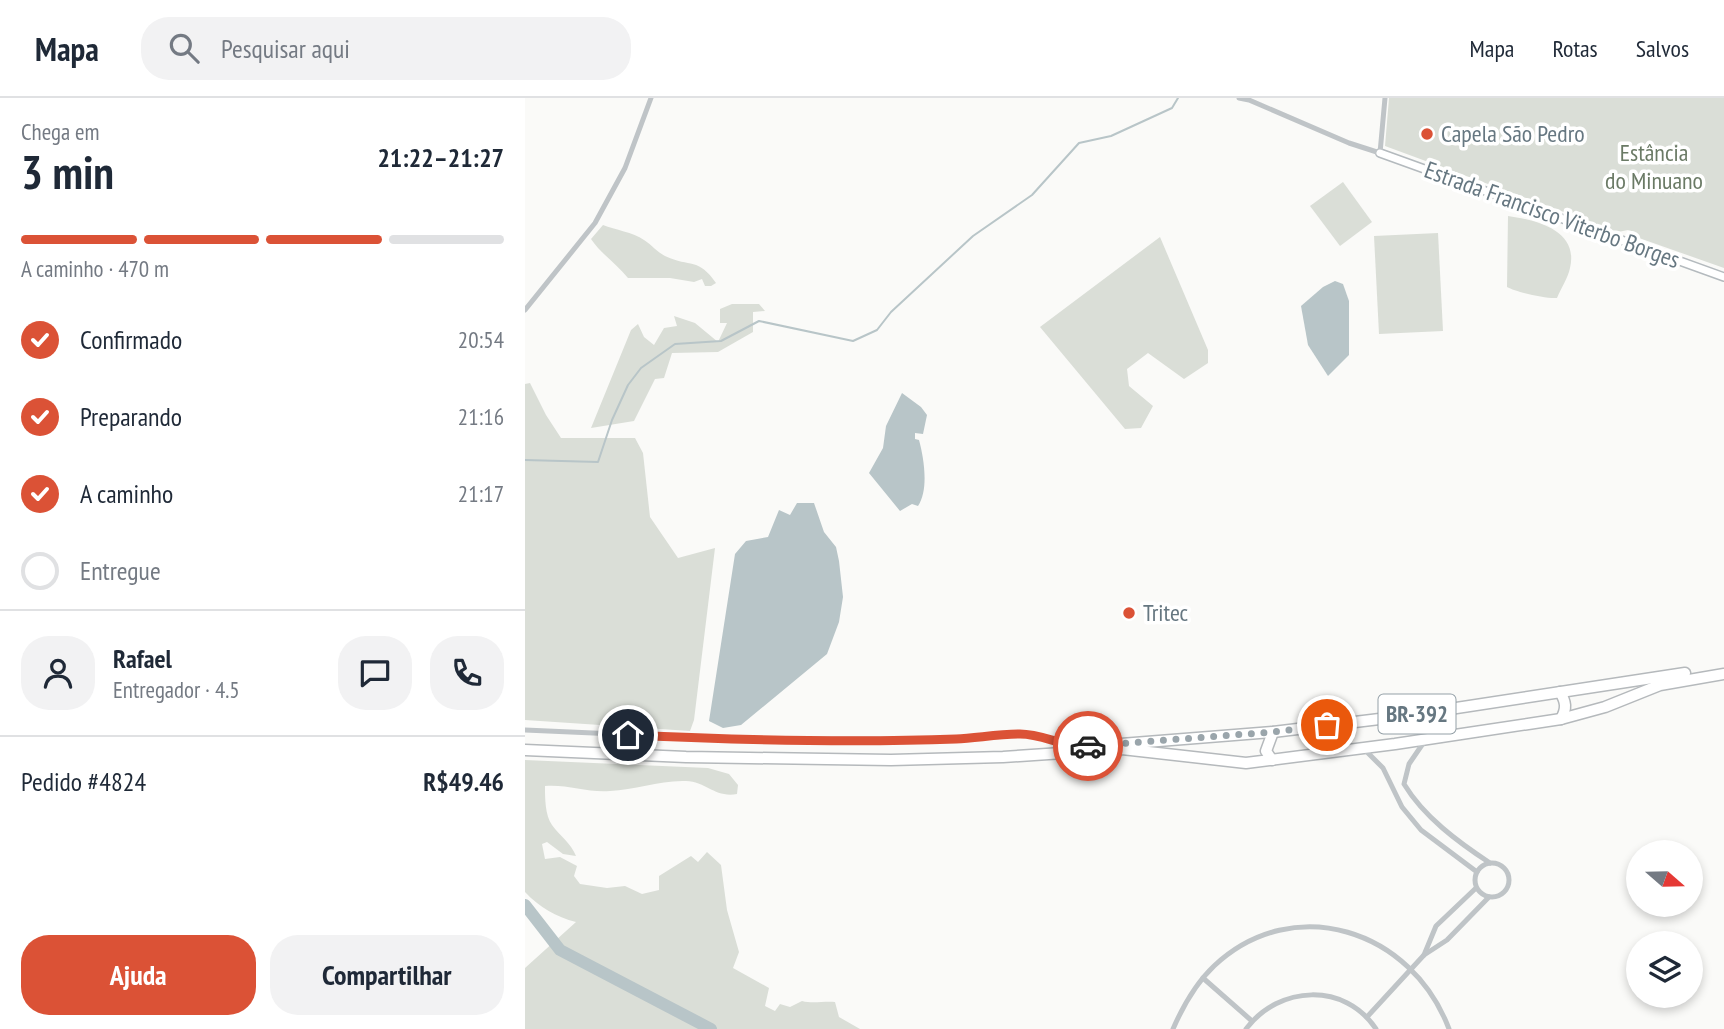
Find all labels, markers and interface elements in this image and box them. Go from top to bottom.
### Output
search box [141,17,631,80]
text: Mapa [35,27,99,70]
icon: search [165,29,203,67]
text: Pesquisar aqui [221,32,350,65]
text: Mapa [1470,33,1514,64]
text: Rotas [1552,33,1598,64]
text: Salvos [1636,33,1689,64]
text: Chega em [21,117,99,146]
place label: Capela São Pedro [1441,118,1585,149]
marker: Capela São Pedro [1419,126,1435,142]
park label: Estância do Minuano [1605,137,1703,196]
text: 21:22–21:27 [377,141,504,174]
text: 3 min [21,142,114,202]
street label: Estrada Francisco Viterbo Borges [1420,154,1684,275]
text: A caminho · 470 m [21,254,169,283]
icon: check [21,321,59,359]
text: Confirmado [80,323,182,356]
text: 20:54 [458,325,504,354]
icon: check [21,398,59,436]
text: Preparando [80,400,182,433]
text: 21:16 [458,402,504,431]
icon: check [21,475,59,513]
text: A caminho [80,477,173,510]
text: 21:17 [458,479,504,508]
text: Entregue [80,554,161,587]
place label: Tritec [1143,597,1189,628]
marker: Tritec [1121,605,1137,621]
button: person [21,636,95,710]
button: chat [338,636,412,710]
button: phone [430,636,504,710]
text: Rafael [113,642,172,675]
text: Entregador · 4.5 [113,675,240,704]
road number: BR-392 [1379,694,1456,734]
pin [1297,695,1357,755]
pin [598,705,658,765]
icon: bag [1308,706,1346,744]
courier [1053,711,1123,781]
icon: home [609,716,647,754]
icon: car [1069,727,1107,765]
text: Pedido #4824 [21,765,146,798]
text: R$49.46 [423,765,504,798]
north arrow [1626,840,1703,917]
map controls [1626,840,1703,1008]
button: layers [1626,931,1703,1008]
button: Ajuda [21,935,256,1015]
button: Compartilhar [270,935,504,1015]

